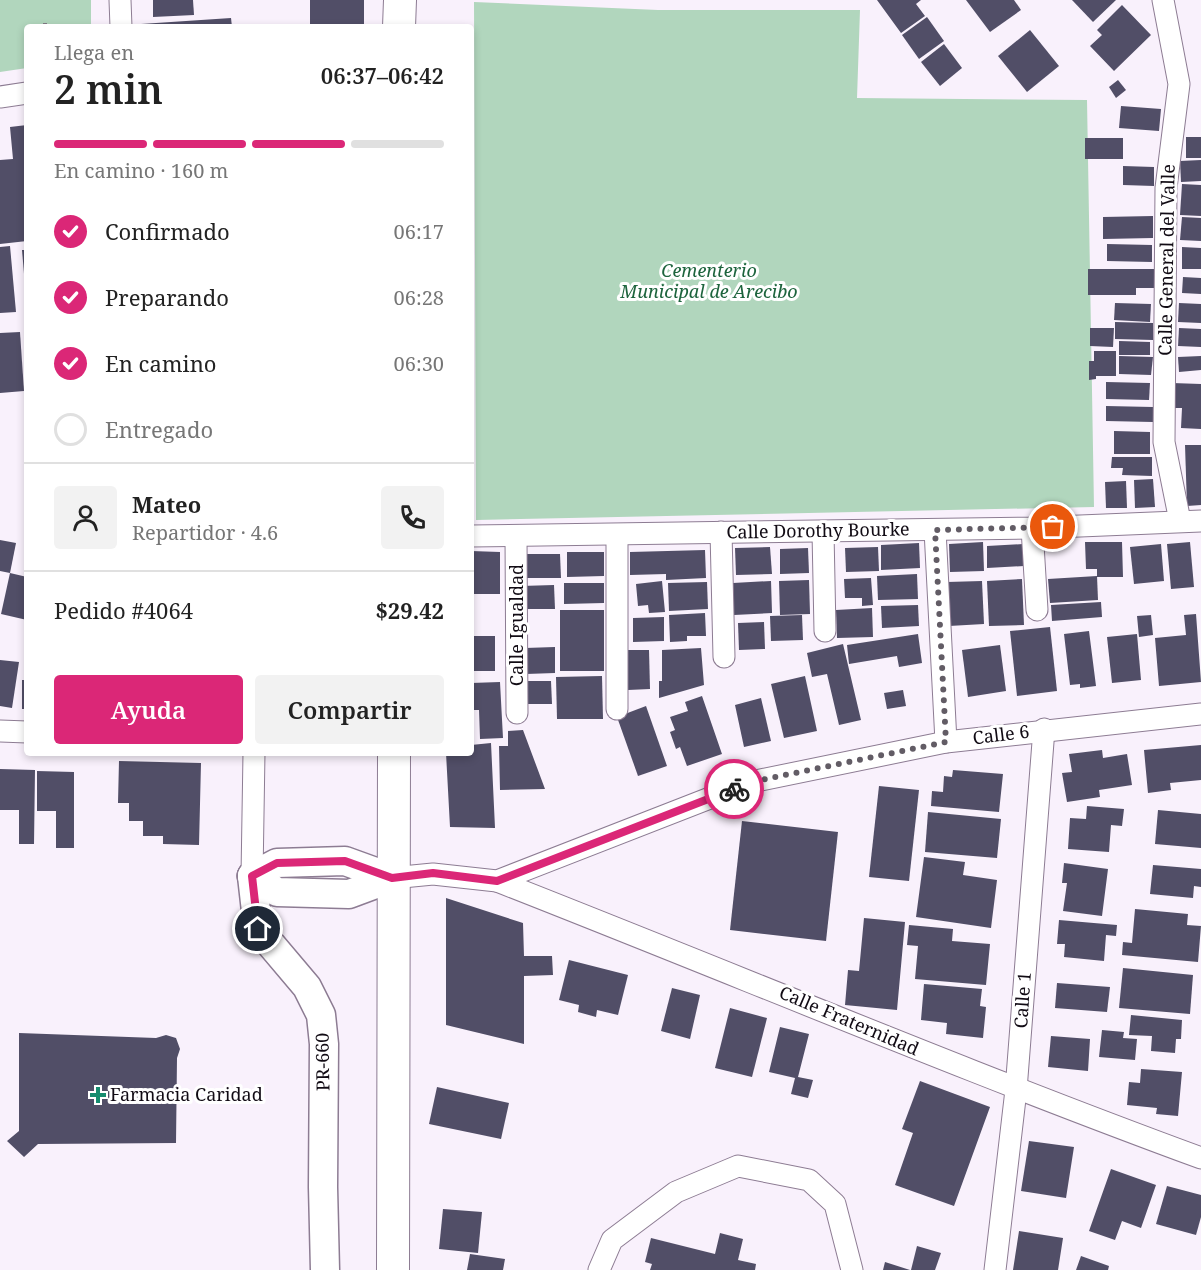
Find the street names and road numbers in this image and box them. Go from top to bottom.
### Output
street label: Calle General del Valle [1152,164,1180,356]
street label: Calle Dorothy Bourke [726,516,910,544]
street label: Calle Igualdad [504,564,528,686]
street label: Calle 6 [971,719,1030,749]
street label: Calle 1 [1008,971,1036,1029]
street label: Calle Fraternidad [776,980,923,1060]
street label: PR-660 [309,1033,335,1091]

